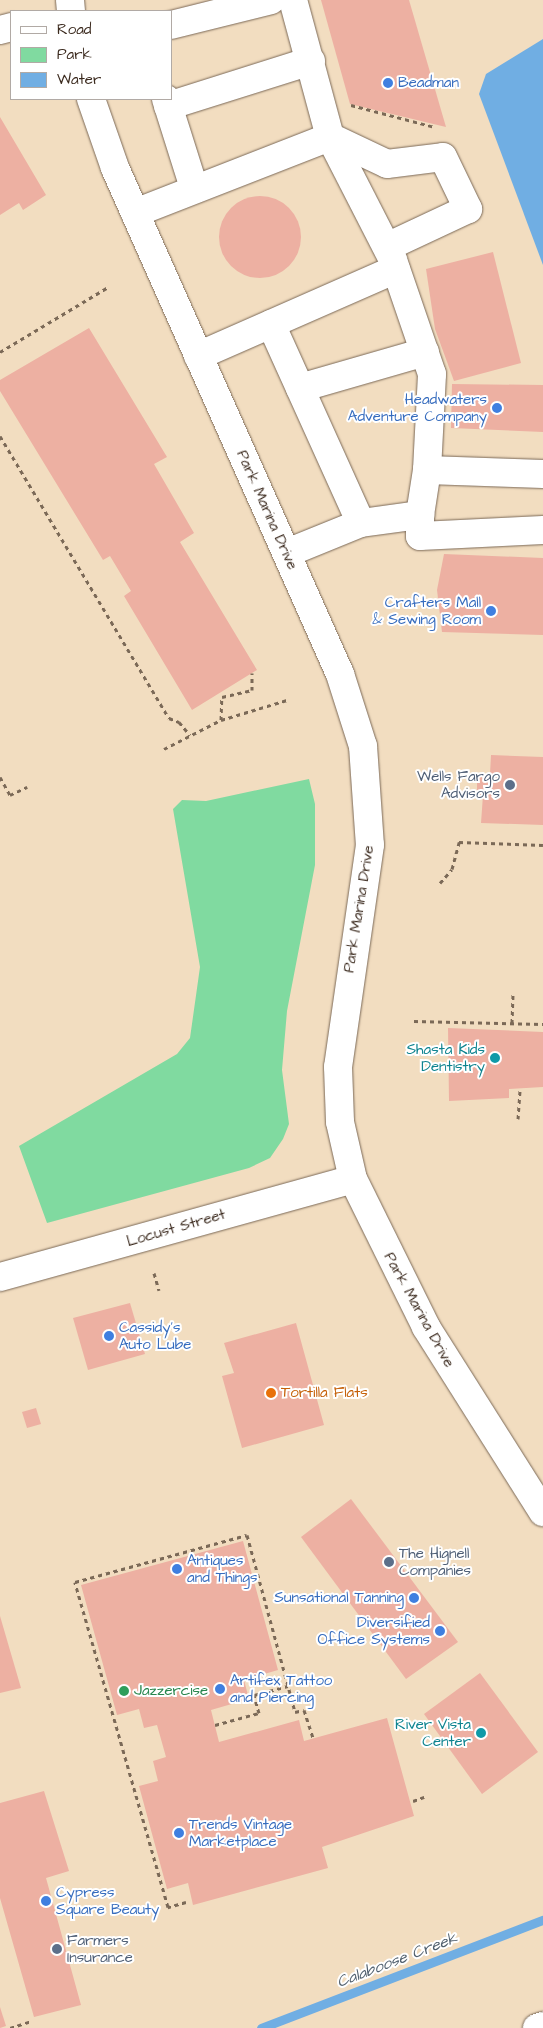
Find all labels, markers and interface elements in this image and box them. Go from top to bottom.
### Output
legend [10,10,172,100]
text: Road [57,19,91,40]
text: Park [57,44,92,65]
text: Water [57,69,101,90]
place label: Beadman [398,74,459,92]
marker: Beadman [382,77,394,89]
place label: Headwaters Adventure Company [348,390,487,425]
marker: Headwaters Adventure Company [491,402,503,414]
street label: Park Marina Drive [233,448,301,572]
place label: Crafters Mall & Sewing Room [372,593,481,628]
marker: Crafters Mall & Sewing Room [485,605,497,617]
place label: Wells Fargo Advisors [417,767,500,802]
marker: Wells Fargo Advisors [504,779,516,791]
street label: Park Marina Drive [340,844,378,974]
place label: Shasta Kids Dentistry [406,1040,485,1075]
marker: Shasta Kids Dentistry [489,1052,501,1064]
street label: Locust Street [125,1205,227,1251]
street label: Park Marina Drive [380,1249,458,1371]
place label: Cassidy's Auto Lube [119,1318,191,1353]
marker: Cassidy's Auto Lube [103,1330,115,1342]
place label: Tortilla Flats [281,1384,368,1402]
marker: Tortilla Flats [265,1387,277,1399]
place label: The Hignell Companies [399,1544,471,1579]
place label: Antiques and Things [187,1551,258,1586]
marker: The Hignell Companies [383,1556,395,1568]
marker: Antiques and Things [171,1563,183,1575]
place label: Sunsational Tanning [274,1589,404,1607]
marker: Sunsational Tanning [408,1592,420,1604]
place label: Diversified Office Systems [317,1613,430,1648]
marker: Diversified Office Systems [434,1625,446,1637]
place label: Artifex Tattoo and Piercing [230,1671,332,1706]
place label: Jazzercise [134,1682,208,1700]
marker: Artifex Tattoo and Piercing [214,1683,226,1695]
marker: Jazzercise [118,1685,130,1697]
place label: River Vista Center [395,1715,471,1750]
marker: River Vista Center [475,1727,487,1739]
place label: Trends Vintage Marketplace [189,1815,292,1850]
marker: Trends Vintage Marketplace [173,1827,185,1839]
place label: Cypress Square Beauty [56,1883,159,1918]
marker: Cypress Square Beauty [40,1895,52,1907]
water label: Calaboose Creek [334,1928,460,1992]
place label: Farmers Insurance [67,1931,133,1966]
marker: Farmers Insurance [51,1943,63,1955]

